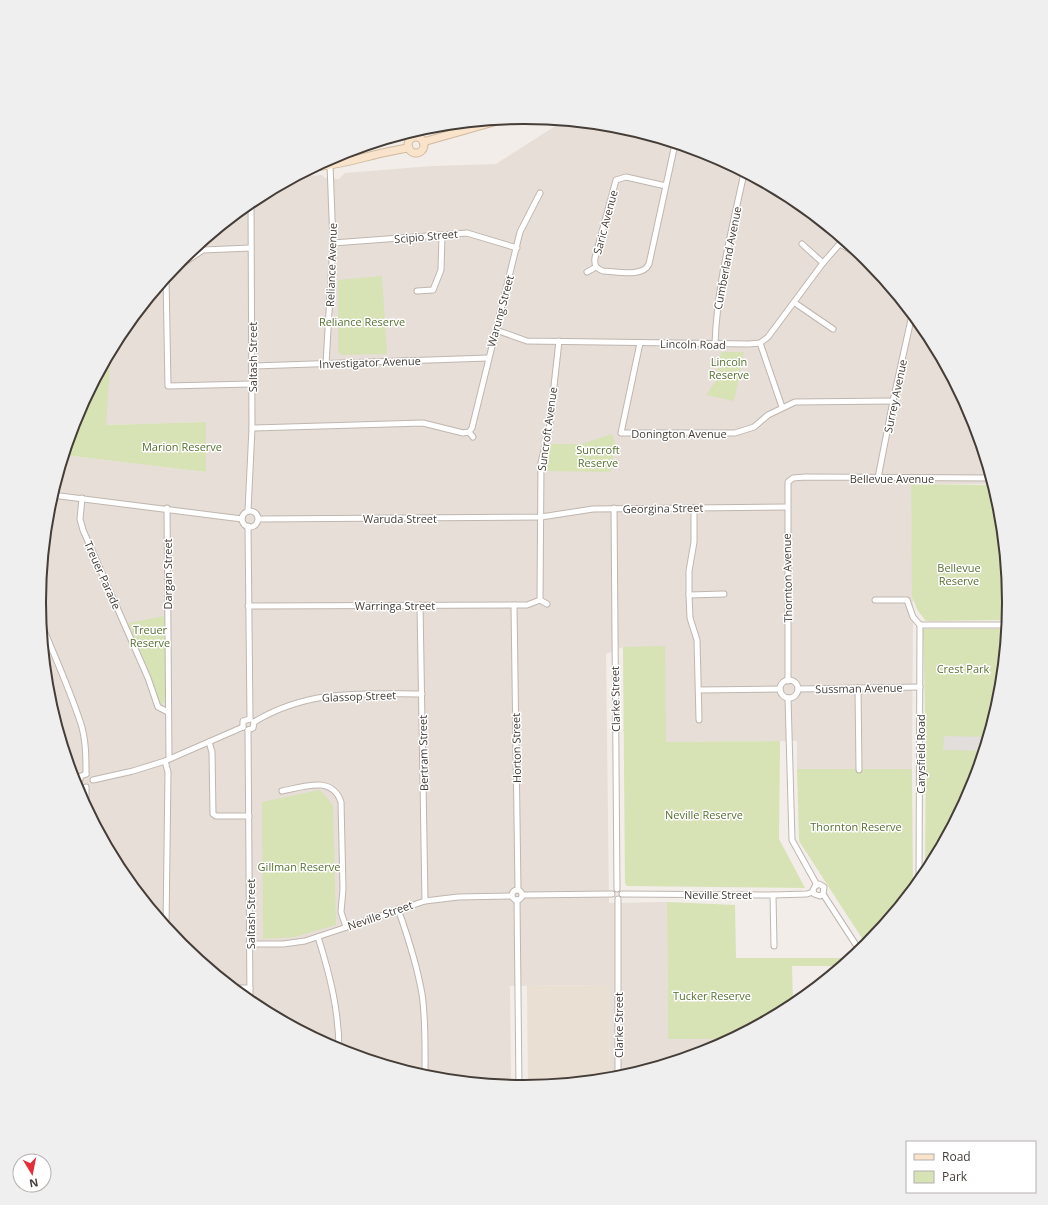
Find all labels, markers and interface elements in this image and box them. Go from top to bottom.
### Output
street label: Saric Avenue [589,188,621,256]
street label: Cumberland Avenue [710,205,744,311]
street label: Reliance Avenue [322,223,340,307]
street label: Scipio Street [394,226,458,246]
street label: Warung Street [483,273,517,349]
park label: Reliance Reserve [319,314,405,329]
street label: Saltash Street [245,322,260,392]
street label: Lincoln Road [660,336,726,352]
street label: Investigator Avenue [319,353,421,371]
park label: Lincoln Reserve [709,354,749,382]
street label: Surrey Avenue [880,358,910,434]
street label: Suncroft Avenue [534,386,560,472]
street label: Donington Avenue [631,426,727,441]
park label: Marion Reserve [142,439,222,454]
park label: Suncroft Reserve [576,442,620,470]
street label: Bellevue Avenue [850,471,934,486]
street label: Georgina Street [623,500,703,516]
street label: Waruda Street [363,511,437,526]
street label: Thornton Avenue [779,533,795,623]
street label: Treuer Parade [81,538,125,612]
street label: Dargan Street [160,538,175,610]
park label: Bellevue Reserve [937,560,981,588]
street label: Warringa Street [355,598,435,613]
park label: Treuer Reserve [130,622,170,650]
park label: Crest Park [937,661,990,676]
street label: Clarke Street [607,666,623,732]
street label: Sussman Avenue [815,680,903,696]
street label: Glassop Street [322,687,396,705]
street label: Horton Street [508,713,524,783]
street label: Carysfield Road [913,714,928,794]
street label: Bertram Street [415,715,431,791]
park label: Neville Reserve [665,807,743,822]
park label: Thornton Reserve [810,819,902,834]
park label: Gillman Reserve [258,859,340,874]
street label: Saltash Street [243,879,258,949]
street label: Neville Street [684,887,752,902]
street label: Neville Street [345,897,415,933]
park label: Tucker Reserve [673,988,751,1003]
street label: Clarke Street [611,992,626,1058]
legend [906,1141,1036,1193]
text: Road [942,1148,971,1165]
north arrow [12,1153,52,1193]
text: Park [942,1168,968,1185]
text: N [28,1175,40,1192]

